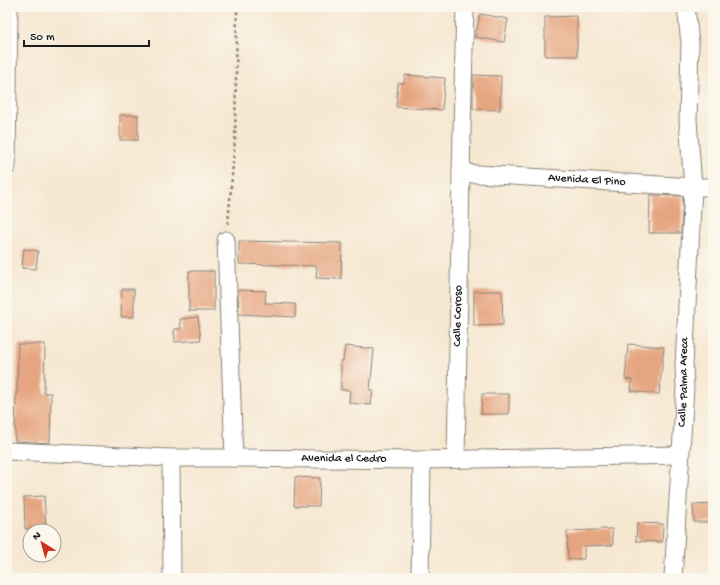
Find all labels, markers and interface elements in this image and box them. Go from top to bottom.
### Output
scale bar [24,22,149,48]
text: 50 m [30,31,55,45]
street label: Avenida El Pino [548,171,626,190]
street label: Calle Coroso [451,285,466,347]
street label: Calle Palma Areca [676,337,692,428]
street label: Avenida el Cedro [301,452,387,467]
north arrow [22,523,62,563]
text: N [31,530,44,544]

